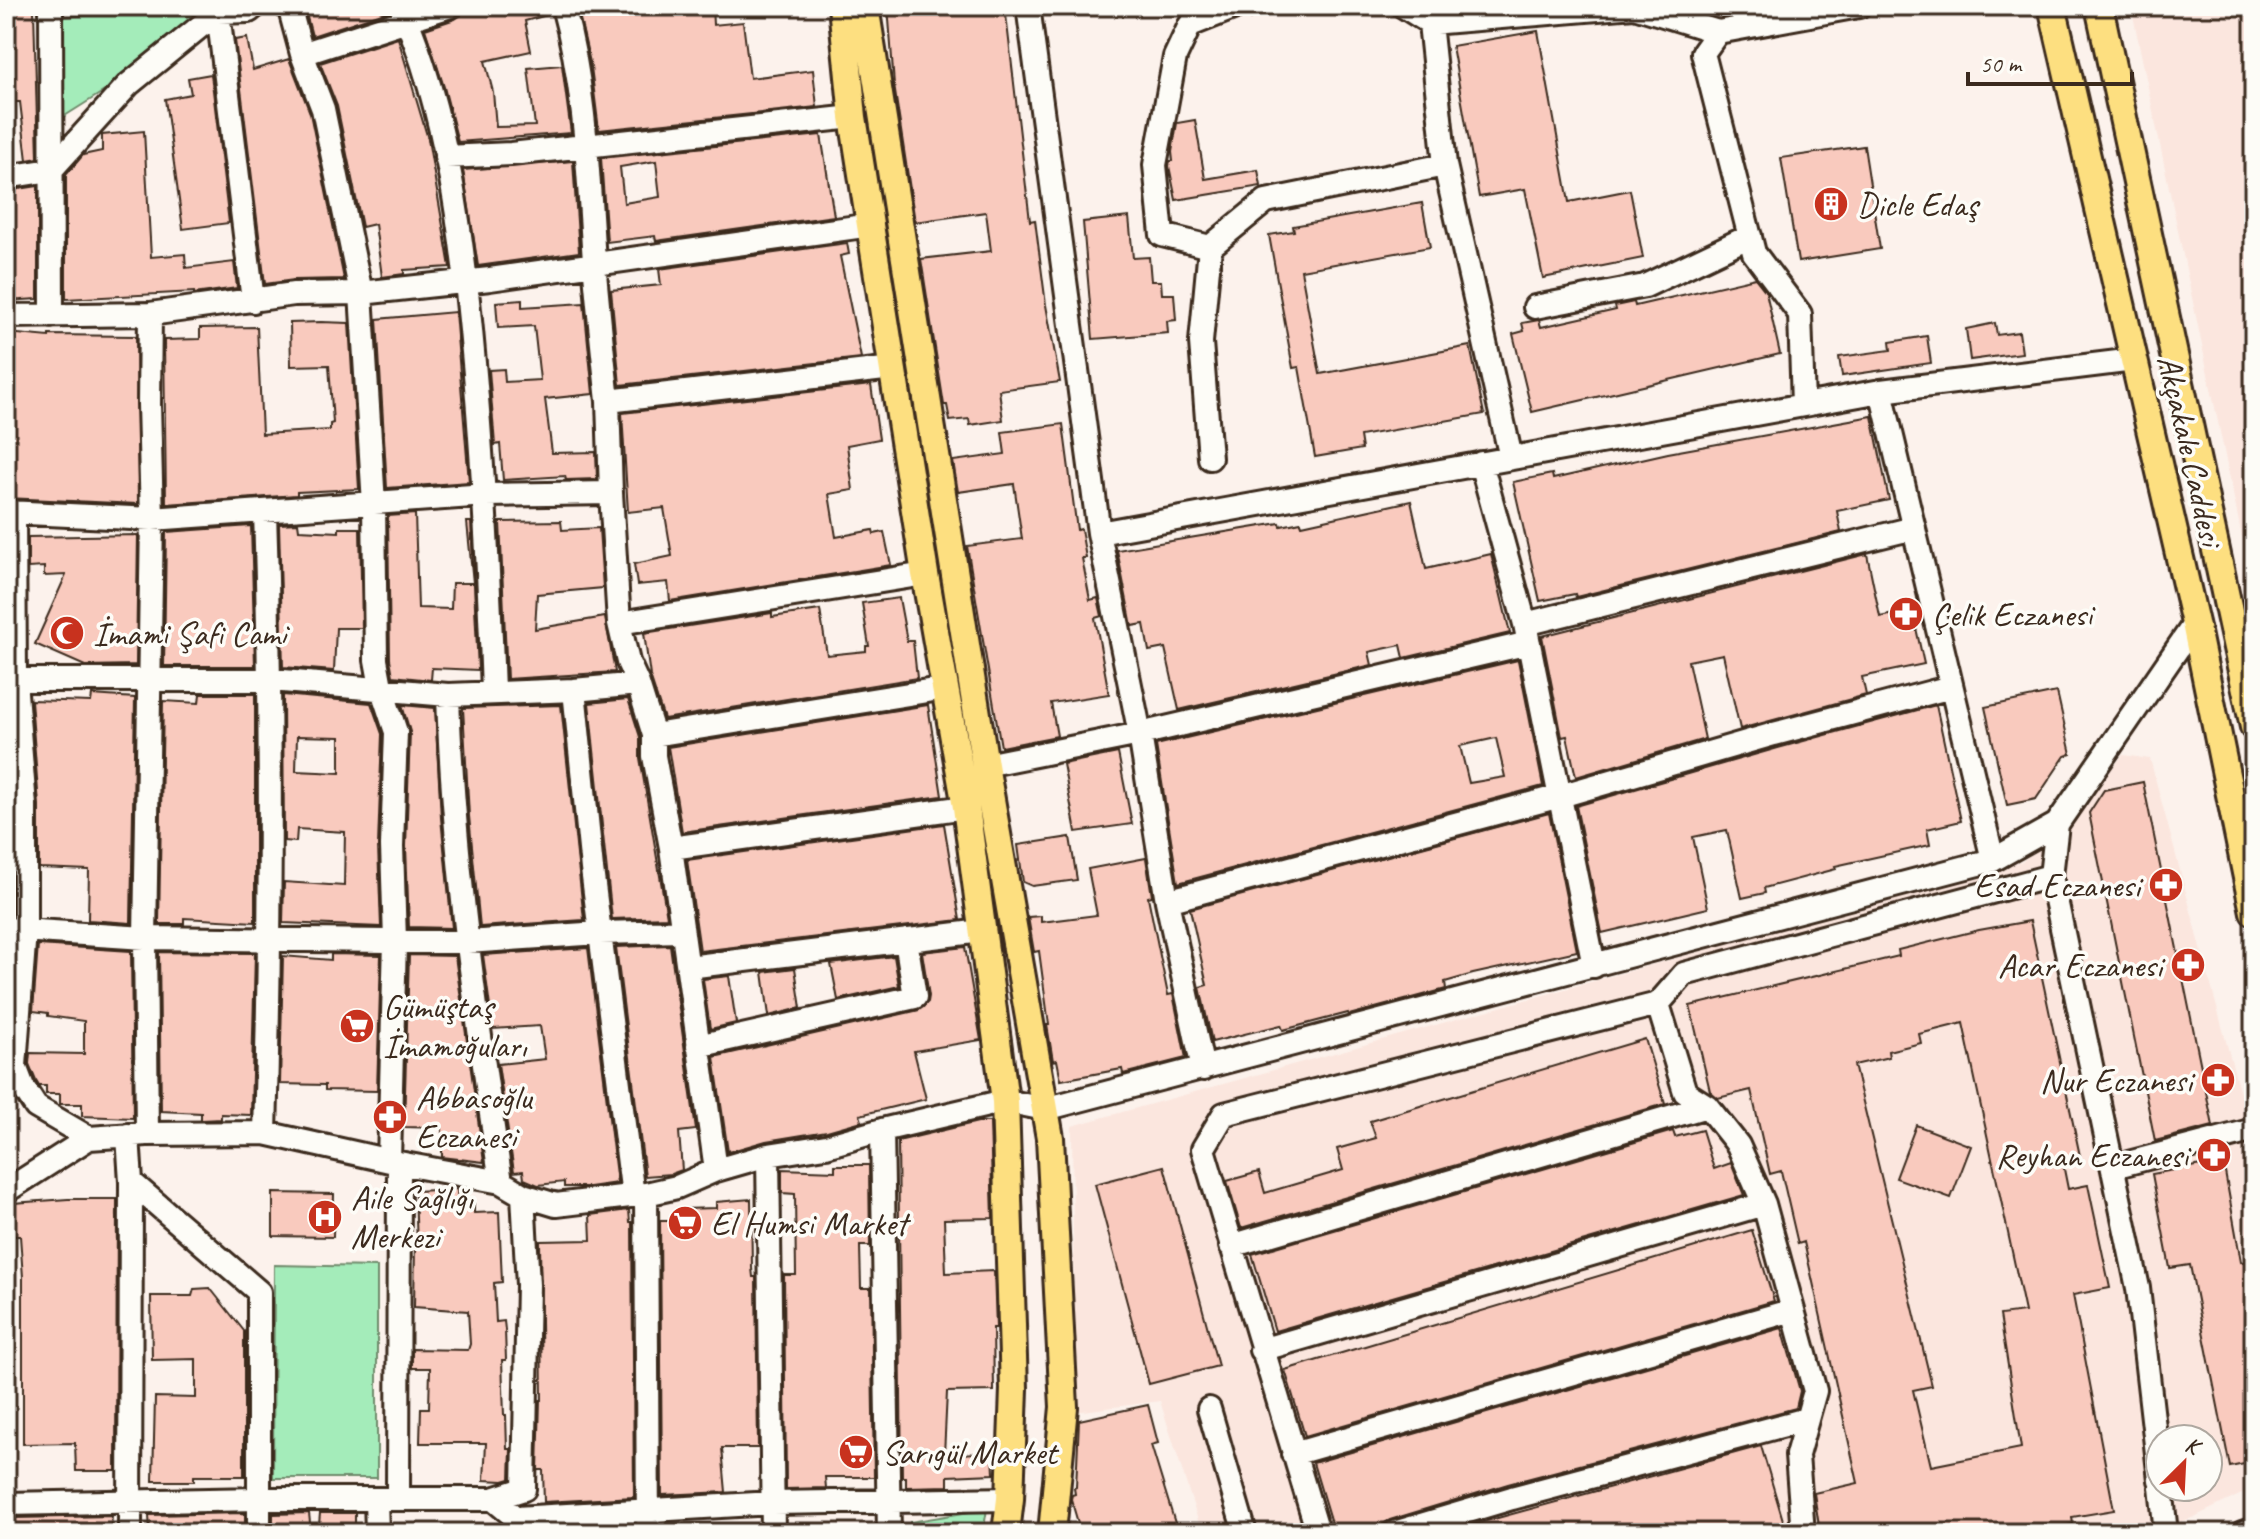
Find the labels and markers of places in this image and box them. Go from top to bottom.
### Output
place label: Dicle Edaş [1857,183,1981,226]
building icon: Dicle Edaş [1812,185,1850,223]
place label: Çelik Eczanesi [1932,593,2096,636]
pharmacy icon: Çelik Eczanesi [1887,595,1925,633]
place label: İmami Şafi Cami [93,612,291,655]
mosque icon: İmami Şafi Cami [48,614,86,652]
place label: Esad Eczanesi [1974,864,2144,907]
pharmacy icon: Esad Eczanesi [2147,866,2185,904]
place label: Acar Eczanesi [1998,944,2166,987]
pharmacy icon: Acar Eczanesi [2169,946,2207,984]
place label: Gümüştaş İmamoğuları [383,985,528,1067]
supermarket icon: Gümüştaş İmamoğuları [338,1007,376,1045]
place label: Nur Eczanesi [2040,1059,2196,1102]
pharmacy icon: Nur Eczanesi [2199,1061,2237,1099]
place label: Abbasoğlu Eczanesi [416,1076,534,1158]
pharmacy icon: Abbasoğlu Eczanesi [371,1098,409,1136]
place label: Reyhan Eczanesi [1996,1134,2192,1177]
pharmacy icon: Reyhan Eczanesi [2195,1136,2233,1174]
place label: Aile Sağlığı Merkezi [351,1176,474,1258]
hospital icon: Aile Sağlığı Merkezi [306,1198,344,1236]
place label: El Humsi Market [711,1202,912,1245]
supermarket icon: El Humsi Market [666,1204,704,1242]
place label: Sarıgül Market [882,1431,1060,1474]
supermarket icon: Sarıgül Market [837,1433,875,1471]

